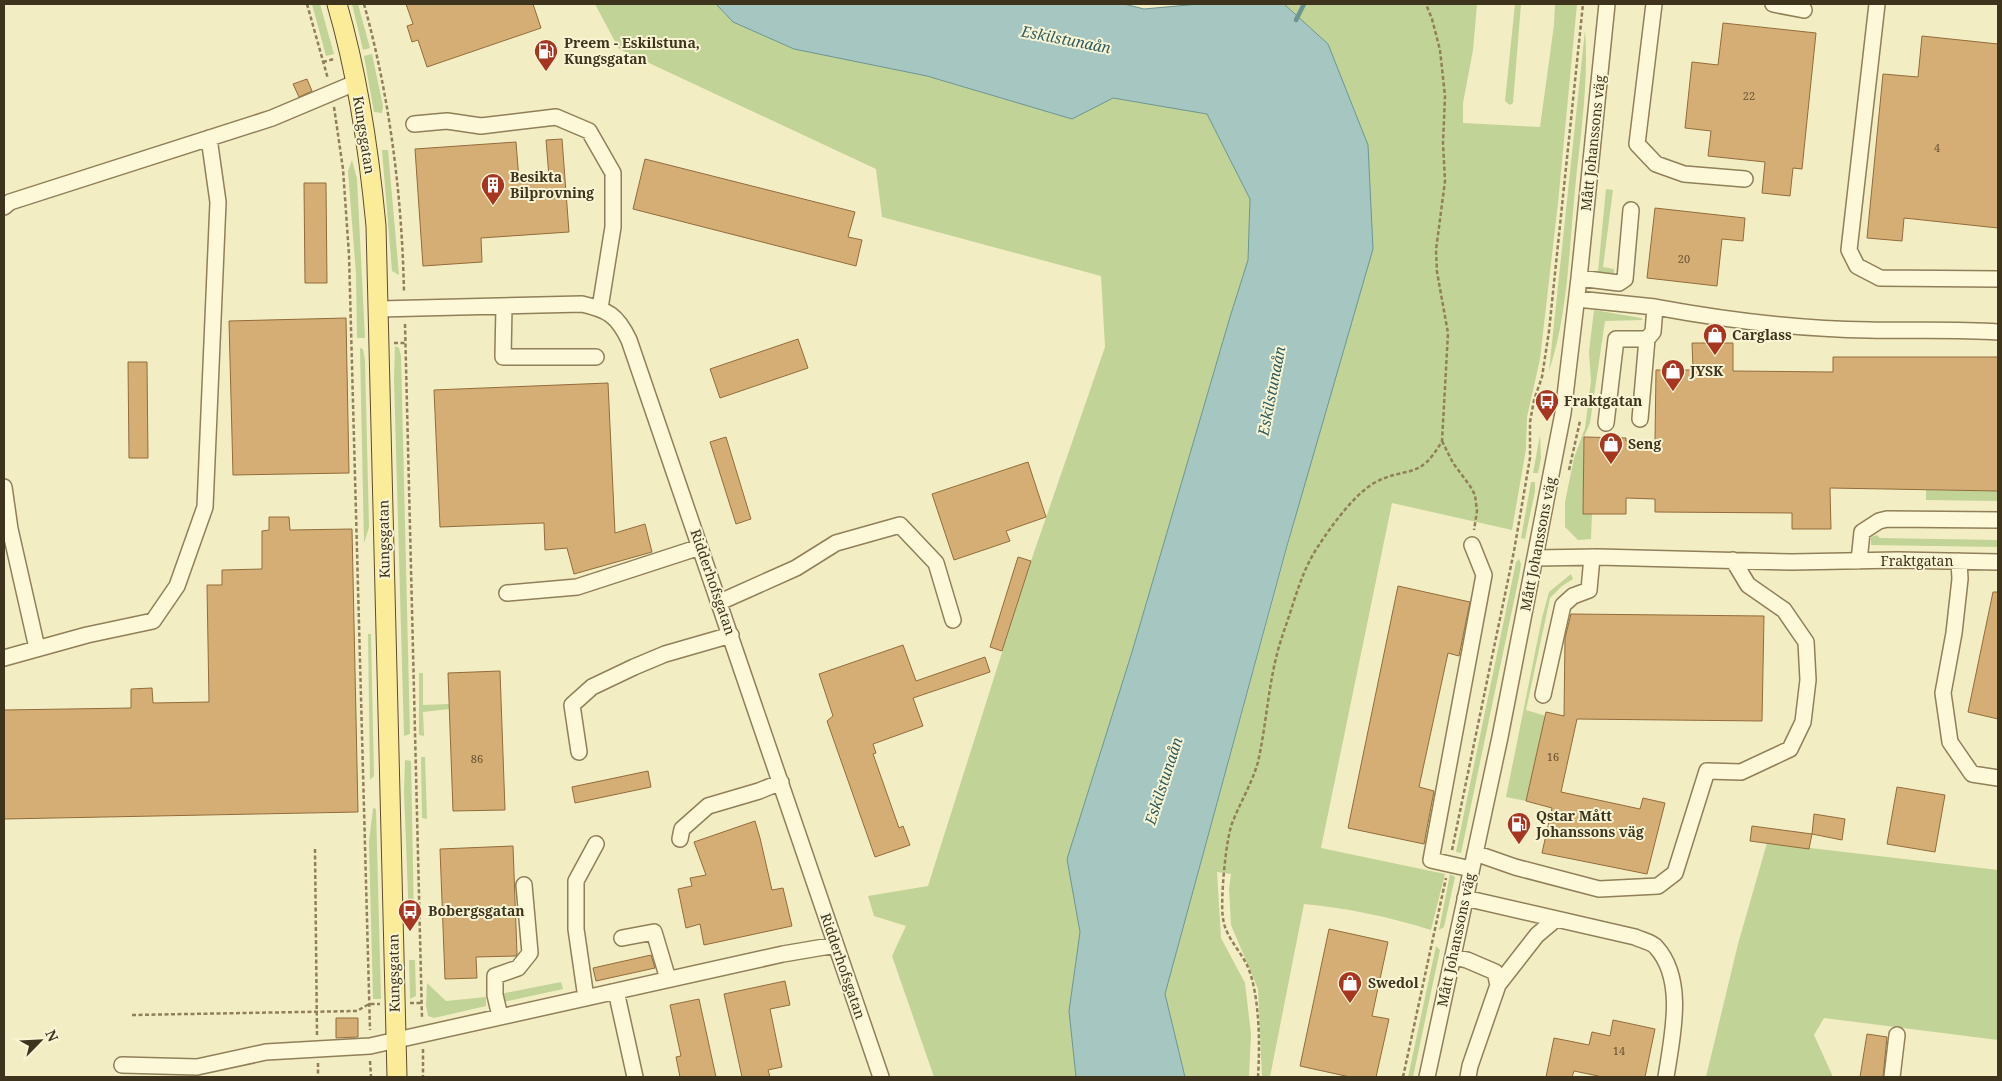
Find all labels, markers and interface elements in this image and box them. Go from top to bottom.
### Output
water label: Eskilstunaån [1019,20,1113,57]
place label: Preem - Eskilstuna, Kungsgatan [564,33,700,68]
fuel station icon: Preem - Eskilstuna, Kungsgatan [533,38,559,72]
street label: Mått Johanssons väg [1576,74,1609,212]
house number: 22 [1743,88,1755,103]
street label: Kungsgatan [349,95,380,175]
house number: 4 [1934,140,1940,155]
place label: Besikta Bilprovning [510,167,594,202]
building icon: Besikta Bilprovning [480,172,506,206]
house number: 20 [1678,251,1690,266]
shop icon: Carglass [1702,322,1728,356]
place label: Carglass [1732,325,1792,344]
water label: Eskilstunaån [1252,344,1289,438]
shop icon: JYSK [1660,358,1686,392]
place label: JYSK [1689,361,1724,380]
bus stop icon: Fraktgatan [1534,388,1560,422]
place label: Fraktgatan [1564,391,1642,410]
shop icon: Seng [1598,431,1624,465]
place label: Seng [1628,434,1661,453]
street label: Mått Johanssons väg [1515,475,1560,613]
street label: Kungsgatan [373,500,394,578]
street label: Ridderhofsgatan [686,526,740,637]
street label: Fraktgatan [1881,551,1953,570]
water label: Eskilstunaån [1139,734,1187,828]
house number: 16 [1547,749,1559,764]
house number: 86 [471,751,483,766]
place label: Qstar Mått Johanssons väg [1535,806,1644,841]
fuel station icon: Qstar Mått Johanssons väg [1506,811,1532,845]
street label: Mått Johanssons väg [1432,871,1479,1009]
bus stop icon: Bobergsgatan [397,898,423,932]
place label: Bobergsgatan [428,901,525,920]
street label: Ridderhofsgatan [816,910,870,1021]
street label: Kungsgatan [383,934,404,1012]
shop icon: Swedol [1337,970,1363,1004]
place label: Swedol [1368,973,1419,992]
north arrow [15,1016,65,1066]
text: N [41,1027,63,1044]
house number: 14 [1613,1043,1625,1058]

